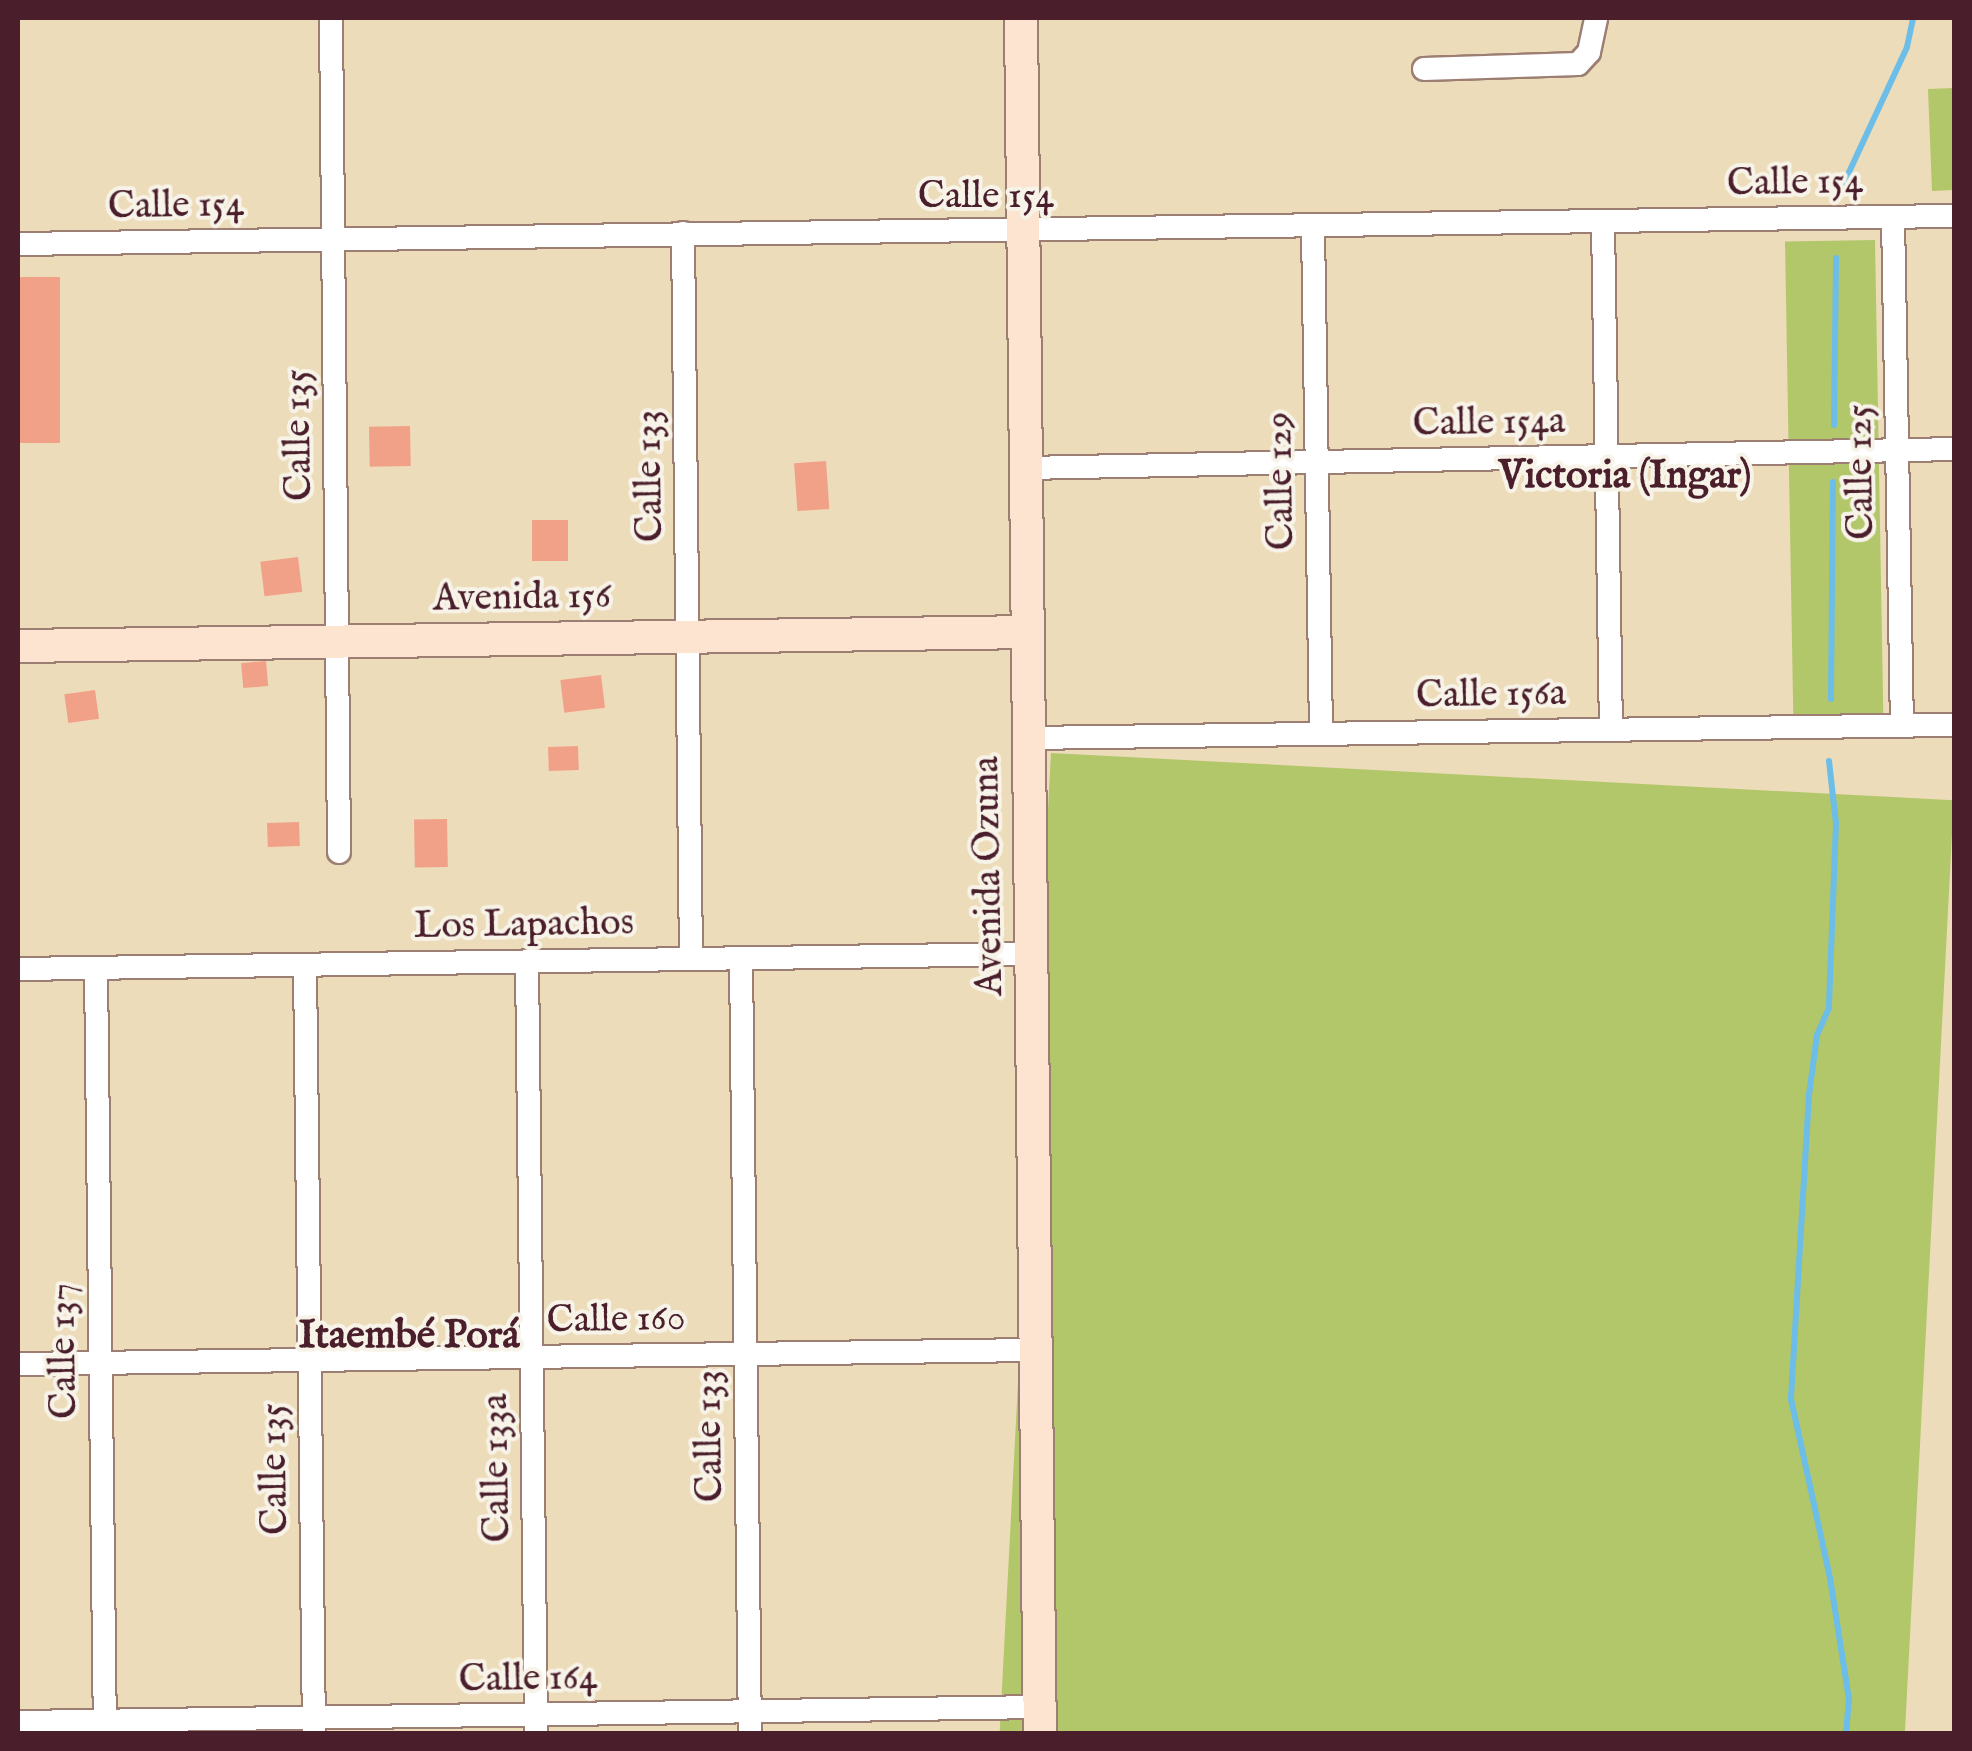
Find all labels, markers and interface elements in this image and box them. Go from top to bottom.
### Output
street label: Calle 154 [1726,160,1864,208]
street label: Calle 154 [918,175,1054,221]
street label: Calle 154 [107,183,245,231]
street label: Calle 135 [276,369,324,501]
street label: Calle 154a [1412,400,1566,448]
street label: Calle 125 [1838,404,1886,540]
street label: Calle 133 [627,409,675,543]
street label: Calle 129 [1258,411,1306,551]
district label: Victoria (Ingar) [1499,453,1751,501]
street label: Avenida 156 [433,575,611,623]
street label: Calle 156a [1416,672,1566,720]
street label: Avenida Ozuna [965,756,1015,996]
street label: Los Lapachos [414,901,634,951]
street label: Calle 137 [41,1283,89,1419]
street label: Calle 160 [546,1297,686,1345]
district label: Itaembé Porá [298,1313,520,1361]
street label: Calle 133 [687,1369,735,1503]
street label: Calle 133a [474,1393,522,1543]
street label: Calle 135 [252,1403,300,1535]
street label: Calle 164 [458,1656,598,1704]

